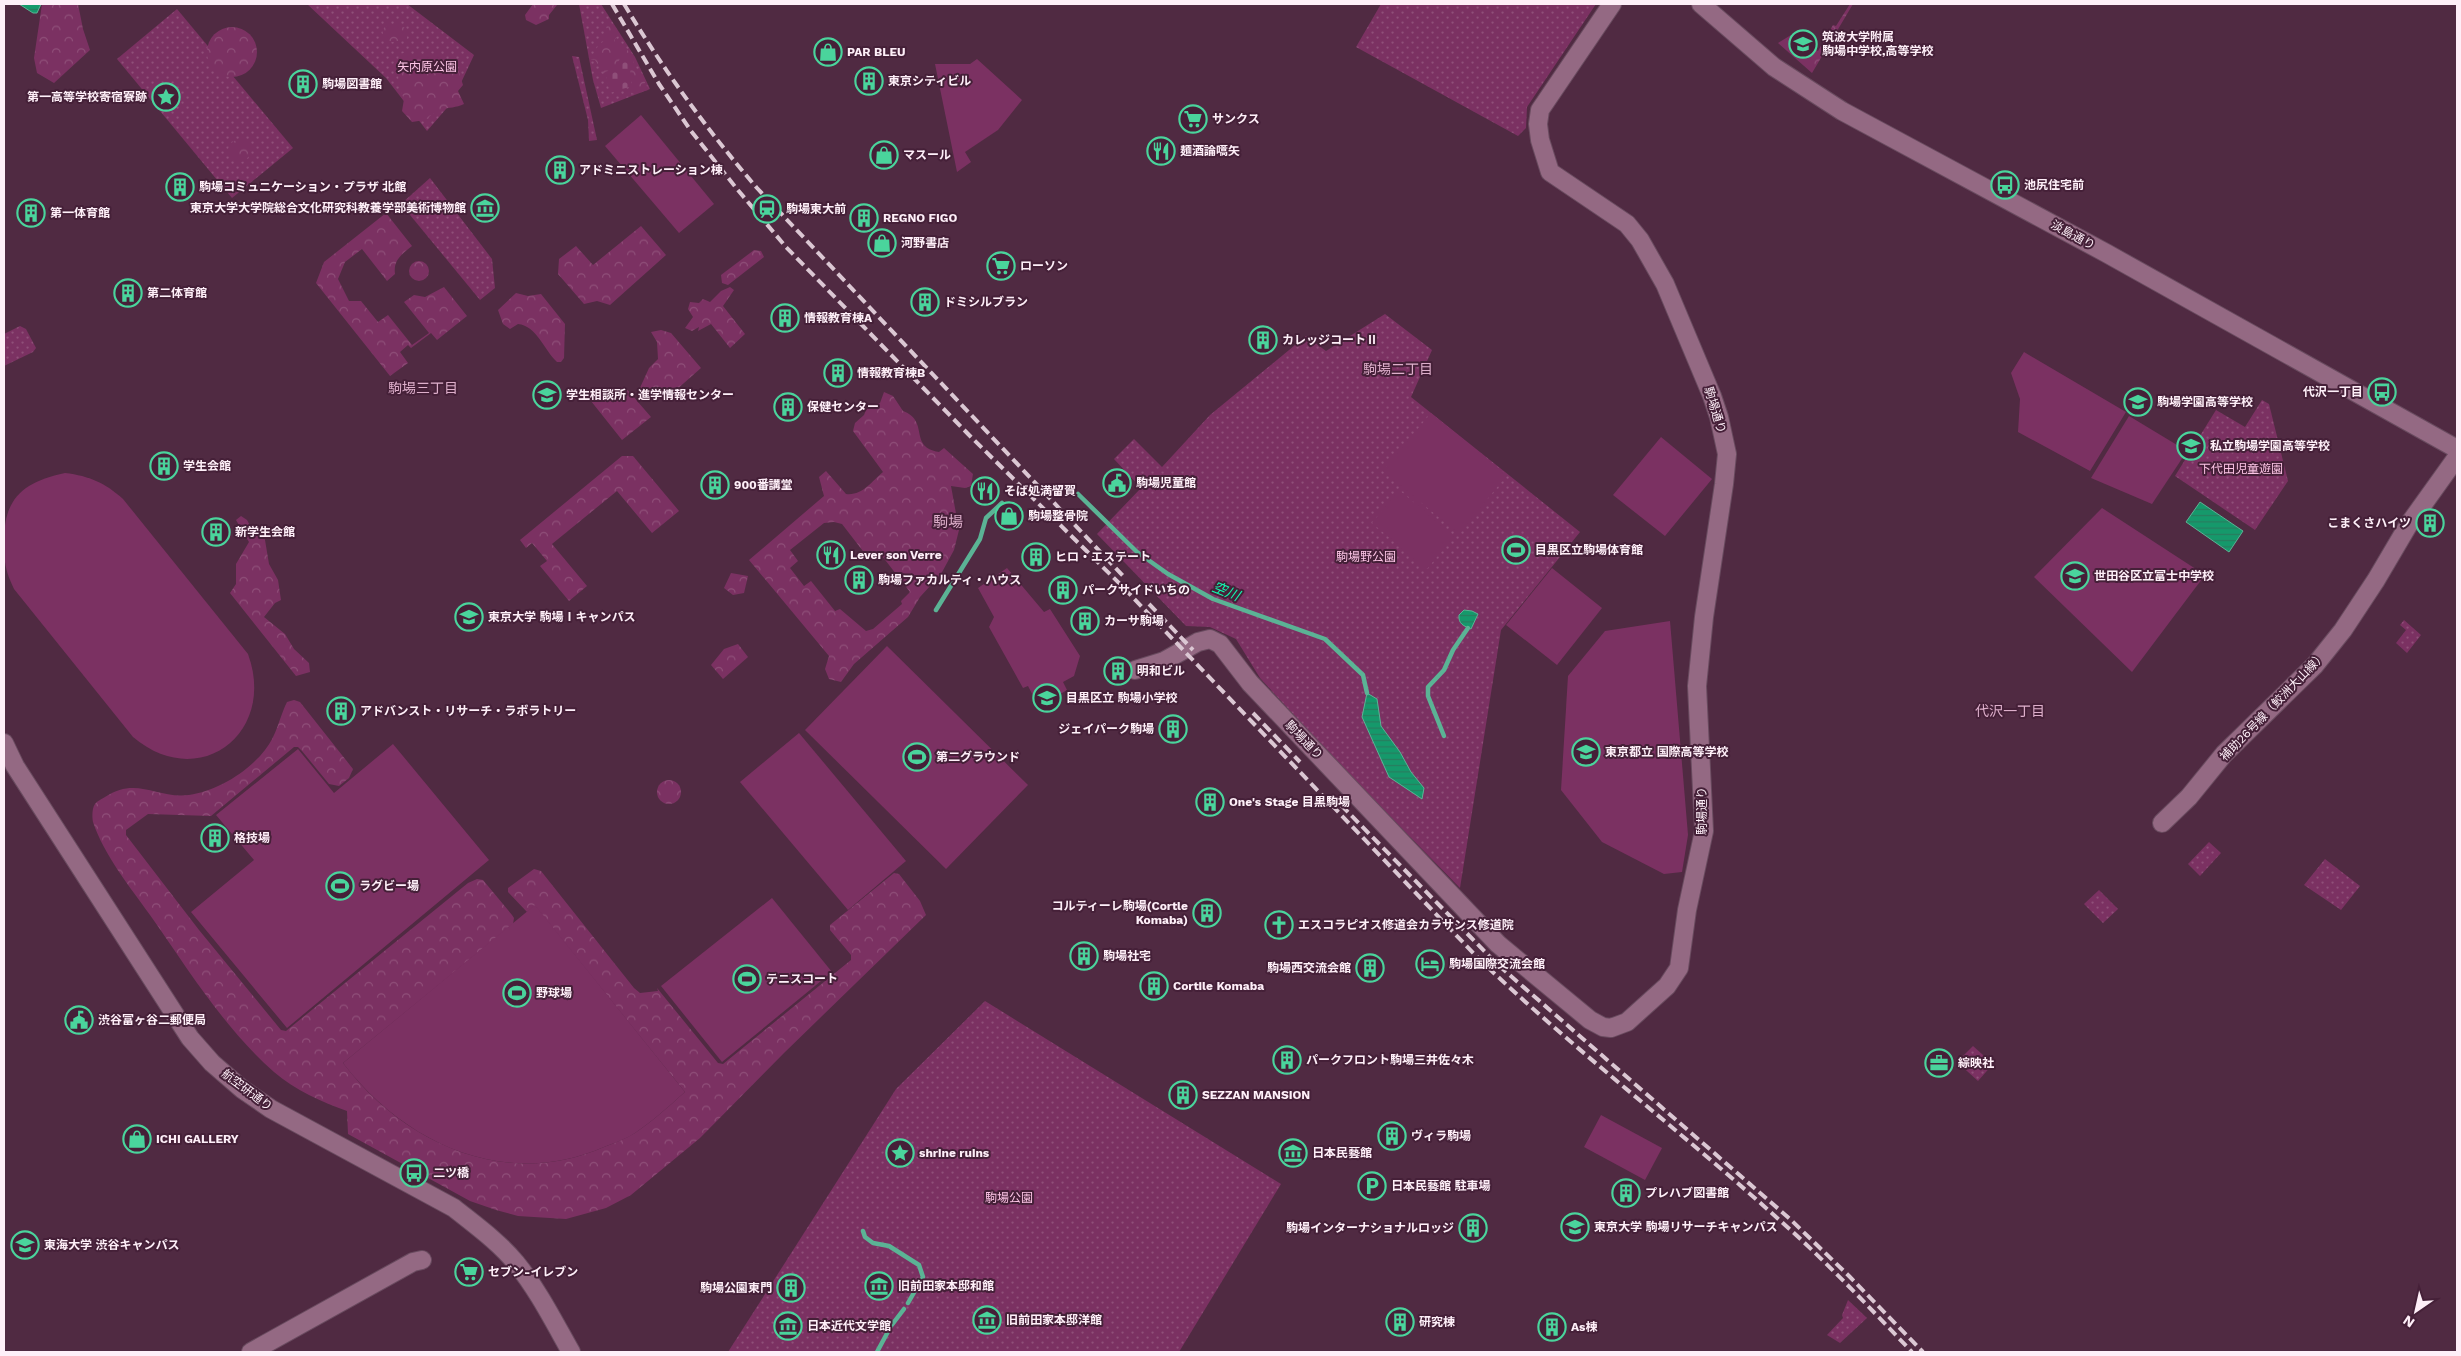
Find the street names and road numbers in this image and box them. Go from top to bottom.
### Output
street label: 淡島通り [2049,218,2097,252]
street label: 駒場通り [1701,385,1729,435]
street label: 補助26号線（鮫洲大山線） [2217,649,2329,763]
street label: 駒場通り [1282,718,1326,762]
street label: 駒場通り [1695,787,1709,835]
street label: 航空研通り [219,1066,275,1114]

